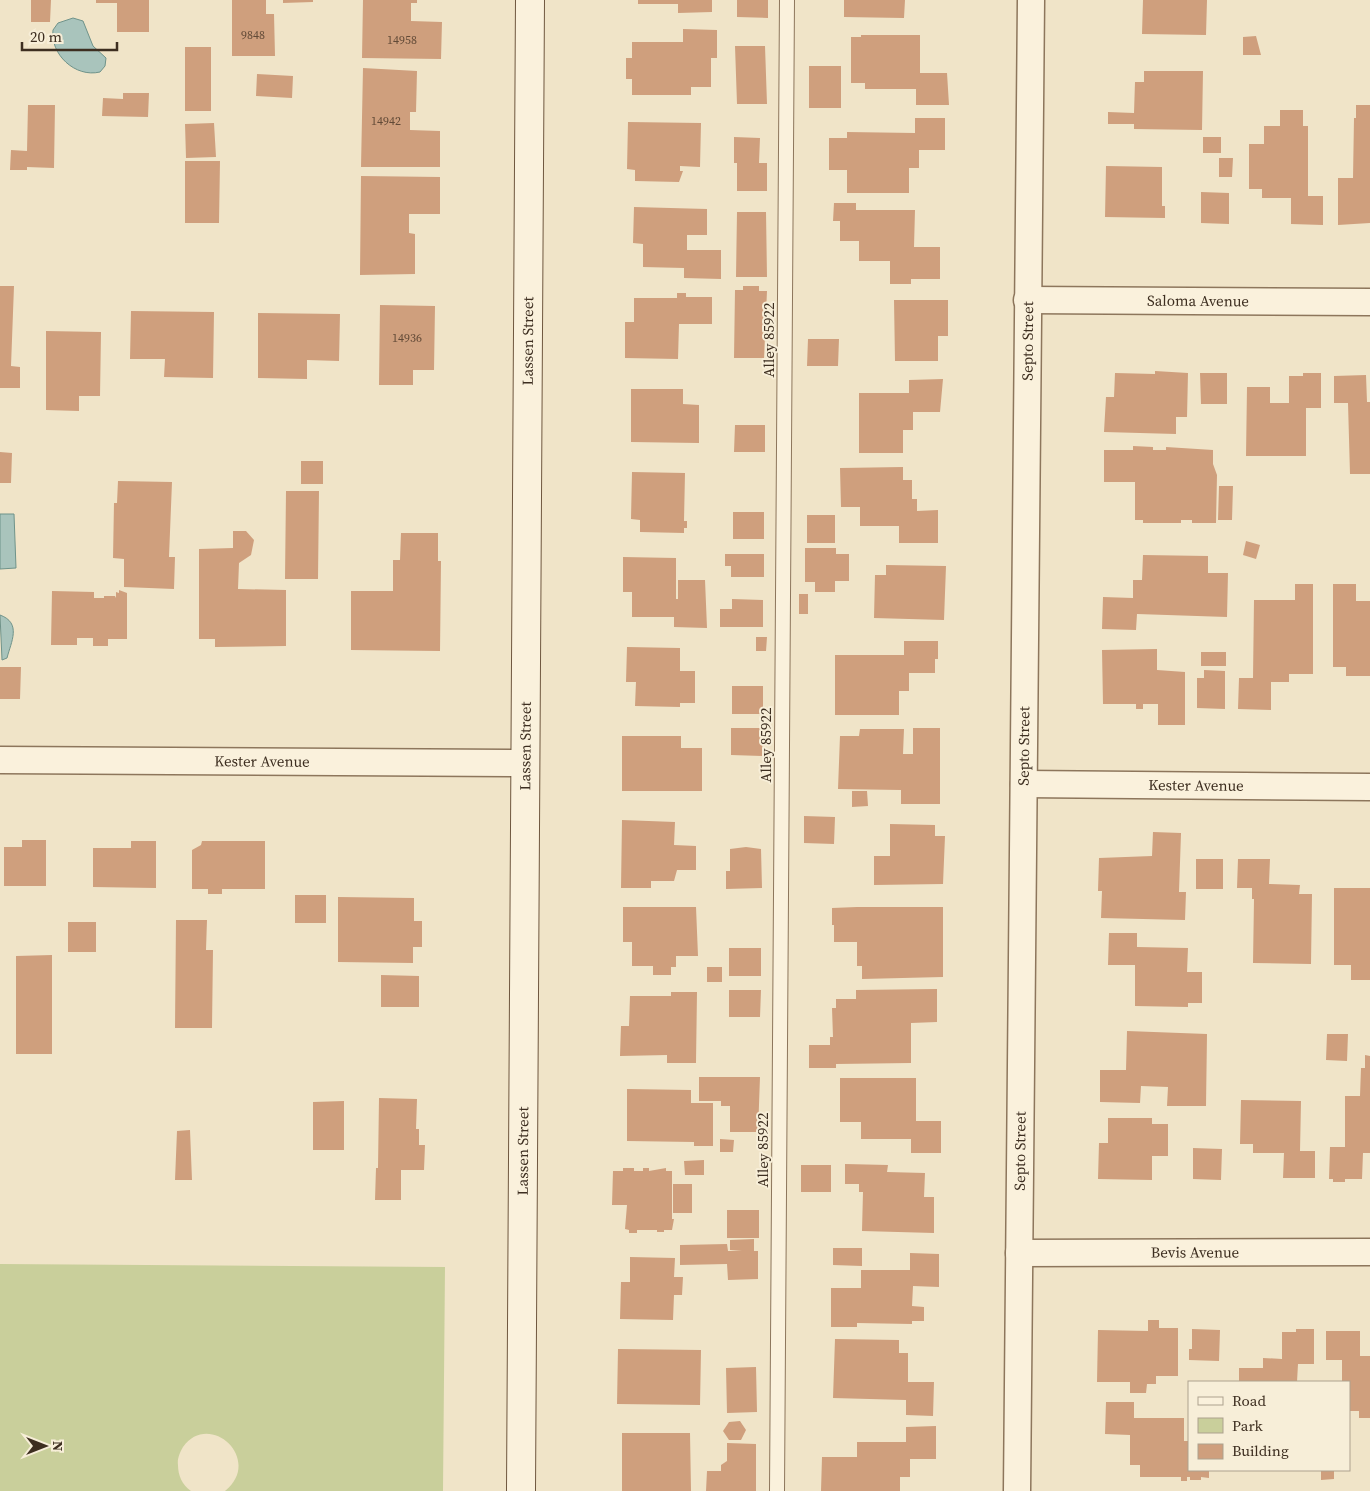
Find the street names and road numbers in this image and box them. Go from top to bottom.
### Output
street label: Saloma Avenue [1147,290,1249,311]
street label: Lassen Street [517,296,538,385]
street label: Septo Street [1016,301,1038,381]
street label: Alley 85922 [758,302,779,378]
street label: Lassen Street [514,701,536,790]
street label: Septo Street [1013,706,1034,786]
street label: Alley 85922 [755,707,776,783]
street label: Kester Avenue [214,750,310,772]
street label: Kester Avenue [1148,774,1244,796]
street label: Lassen Street [512,1106,533,1195]
street label: Septo Street [1009,1111,1031,1191]
street label: Alley 85922 [752,1112,773,1188]
street label: Bevis Avenue [1151,1241,1240,1263]

